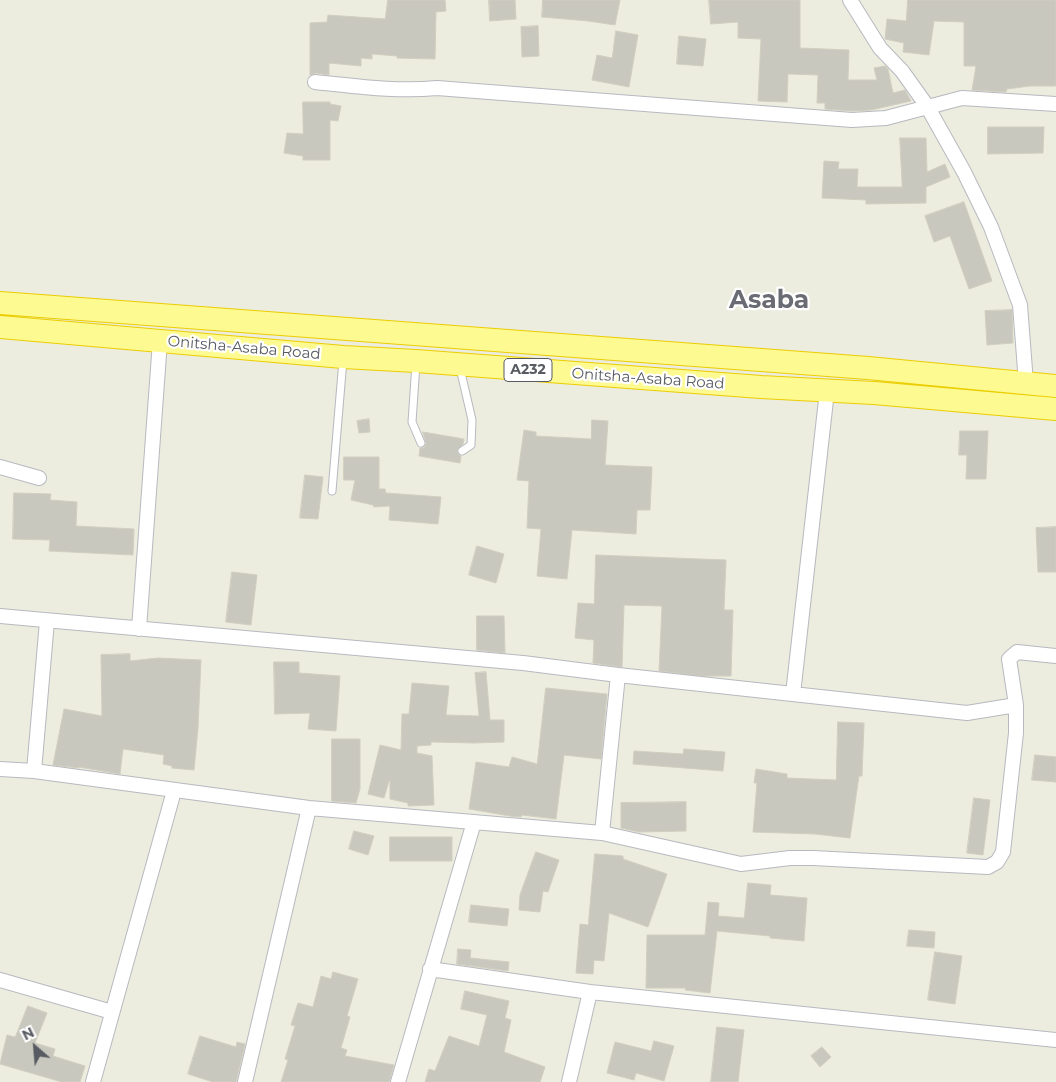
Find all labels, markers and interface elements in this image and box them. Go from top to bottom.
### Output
district label: Asaba [729,286,809,316]
street label: Onitsha-Asaba Road [167,332,321,364]
road number: A232 [504,358,552,382]
street label: Onitsha-Asaba Road [571,365,725,393]
north arrow [10,1022,60,1072]
text: N [19,1023,37,1044]

